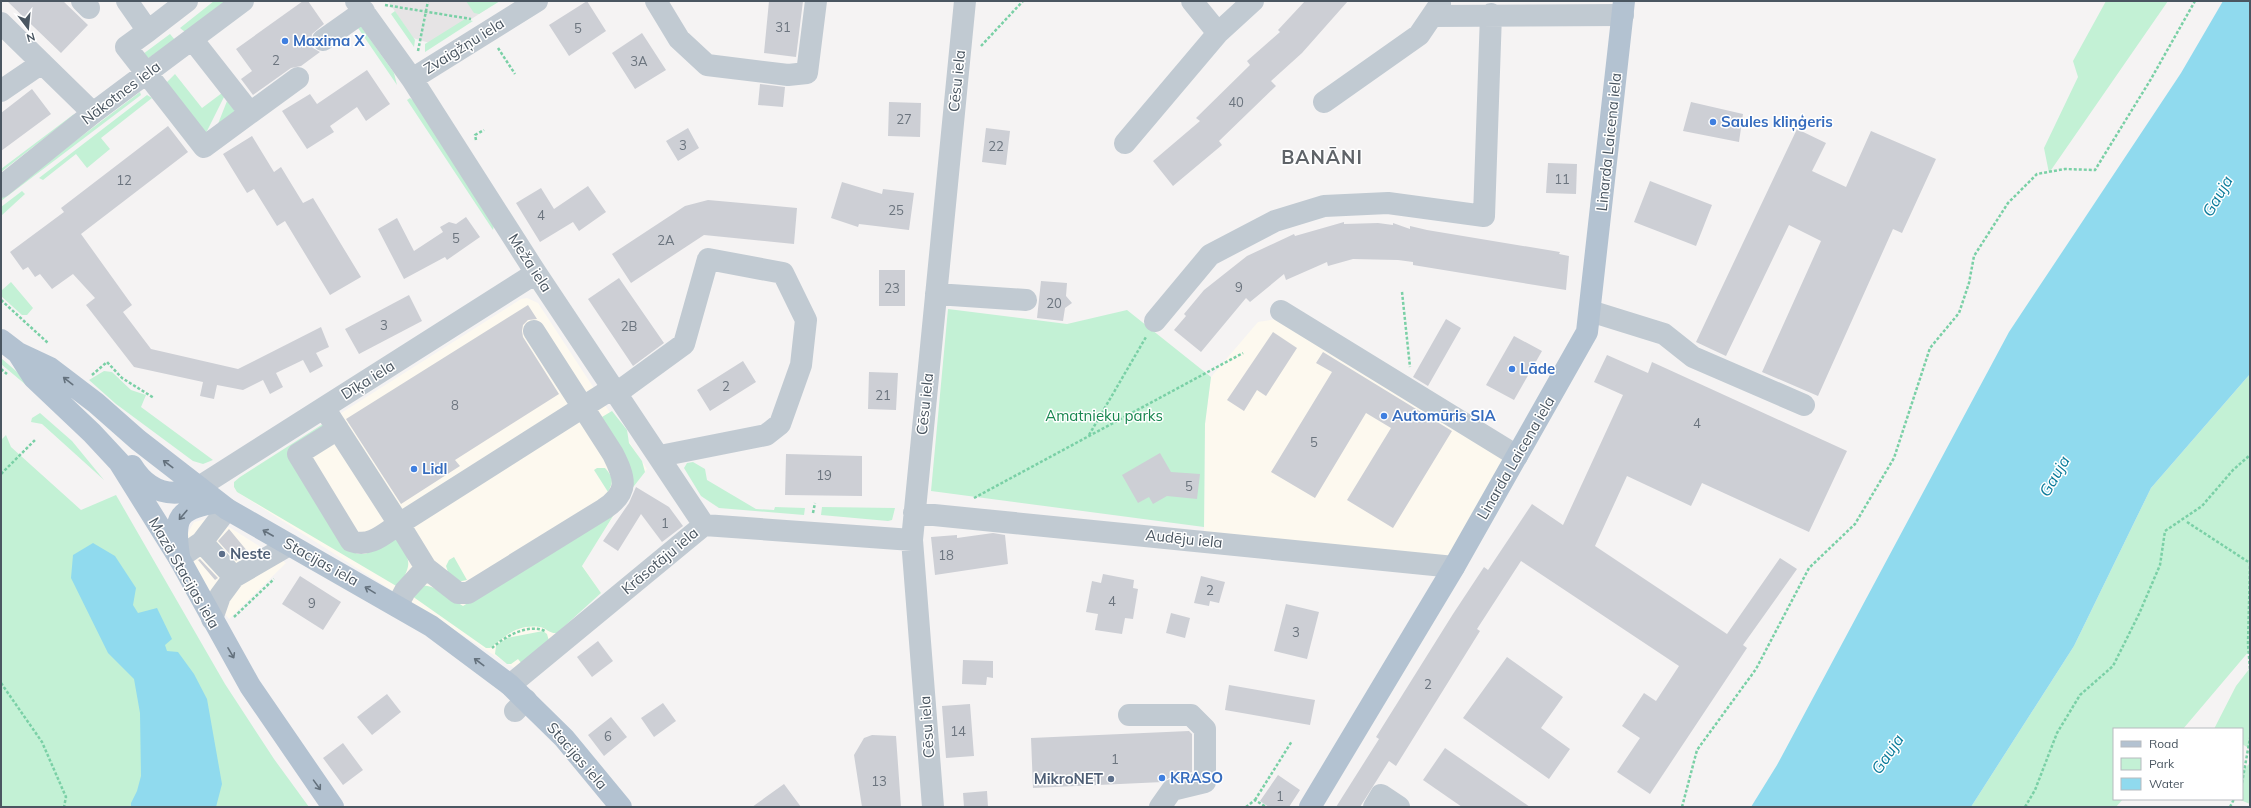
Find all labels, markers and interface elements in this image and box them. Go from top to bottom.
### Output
north arrow [8,8,48,48]
street label: Zvaigžņu iela [420,13,508,78]
house number: 31 [775,19,791,35]
house number: 5 [574,20,582,36]
text: N [25,30,37,45]
place label: Maxima X [293,31,365,50]
marker: Maxima X [280,36,290,46]
street label: Cēsu iela [944,49,969,113]
house number: 2 [272,52,280,68]
house number: 3A [630,53,648,69]
street label: Nākotnes iela [77,57,164,129]
street label: Linarda Laicena iela [1592,72,1625,212]
house number: 40 [1228,94,1244,110]
house number: 27 [896,111,912,127]
place label: Saules kliņģeris [1721,112,1833,132]
marker: Saules kliņģeris [1708,117,1718,127]
house number: 3 [679,137,687,153]
house number: 22 [988,138,1004,154]
district label: BANĀNI [1281,145,1363,169]
house number: 11 [1554,171,1570,187]
house number: 12 [116,172,132,188]
water label: Gauja [2197,172,2237,220]
house number: 25 [888,202,904,218]
house number: 4 [537,207,545,223]
house number: 5 [452,230,460,246]
street label: Meža iela [504,230,556,296]
house number: 2A [657,232,675,248]
house number: 9 [1235,279,1243,295]
house number: 23 [884,280,900,296]
house number: 20 [1046,295,1062,311]
house number: 3 [380,317,388,333]
house number: 2B [621,318,637,334]
street label: Dīķa iela [337,356,398,403]
place label: Lāde [1520,359,1555,378]
marker: Lāde [1507,364,1517,374]
street label: Cēsu iela [912,372,937,436]
one-way arrow [62,377,73,385]
house number: 2 [722,378,730,394]
house number: 21 [875,387,891,403]
street label: Linarda Laicena iela [1473,393,1559,523]
house number: 8 [451,397,459,413]
park label: Amatnieku parks [1045,406,1163,425]
place label: Automūris SIA [1392,406,1496,425]
marker: Automūris SIA [1379,411,1389,421]
house number: 4 [1693,415,1701,431]
house number: 5 [1310,434,1318,450]
water label: Gauja [2034,452,2074,500]
one-way arrow [163,459,174,468]
place label: Lidl [422,459,448,478]
marker: Lidl [409,464,419,474]
house number: 19 [816,467,832,483]
house number: 5 [1185,478,1193,494]
one-way arrow [179,510,188,520]
street label: Mazā Stacijas iela [145,514,224,632]
house number: 1 [661,515,669,531]
street label: Krāsotāju iela [617,523,702,598]
street label: Audēju iela [1145,525,1223,552]
one-way arrow [262,528,274,536]
street label: Stacijas iela [280,533,362,590]
place label: Neste [230,544,271,563]
house number: 18 [938,547,954,563]
marker: Neste [217,549,227,559]
house number: 2 [1206,582,1214,598]
one-way arrow [364,586,376,594]
house number: 4 [1108,593,1116,609]
house number: 9 [308,595,316,611]
house number: 3 [1292,624,1300,640]
one-way arrow [227,647,235,659]
one-way arrow [474,658,485,666]
house number: 2 [1424,676,1432,692]
street label: Cēsu iela [915,695,938,759]
street label: Stacijas iela [543,718,612,793]
house number: 14 [950,723,966,739]
house number: 6 [604,728,612,744]
legend [2113,728,2243,800]
water label: Gauja [1866,730,1908,778]
text: Road [2149,736,2178,751]
house number: 1 [1111,751,1119,767]
text: Park [2149,756,2175,771]
place label: KRASO [1170,768,1223,787]
place label: MikroNET [1034,769,1104,788]
house number: 13 [871,773,887,789]
marker: KRASO [1157,773,1167,783]
marker: MikroNET [1106,774,1116,784]
text: Water [2149,776,2185,791]
one-way arrow [313,780,321,791]
house number: 1 [1276,788,1284,804]

